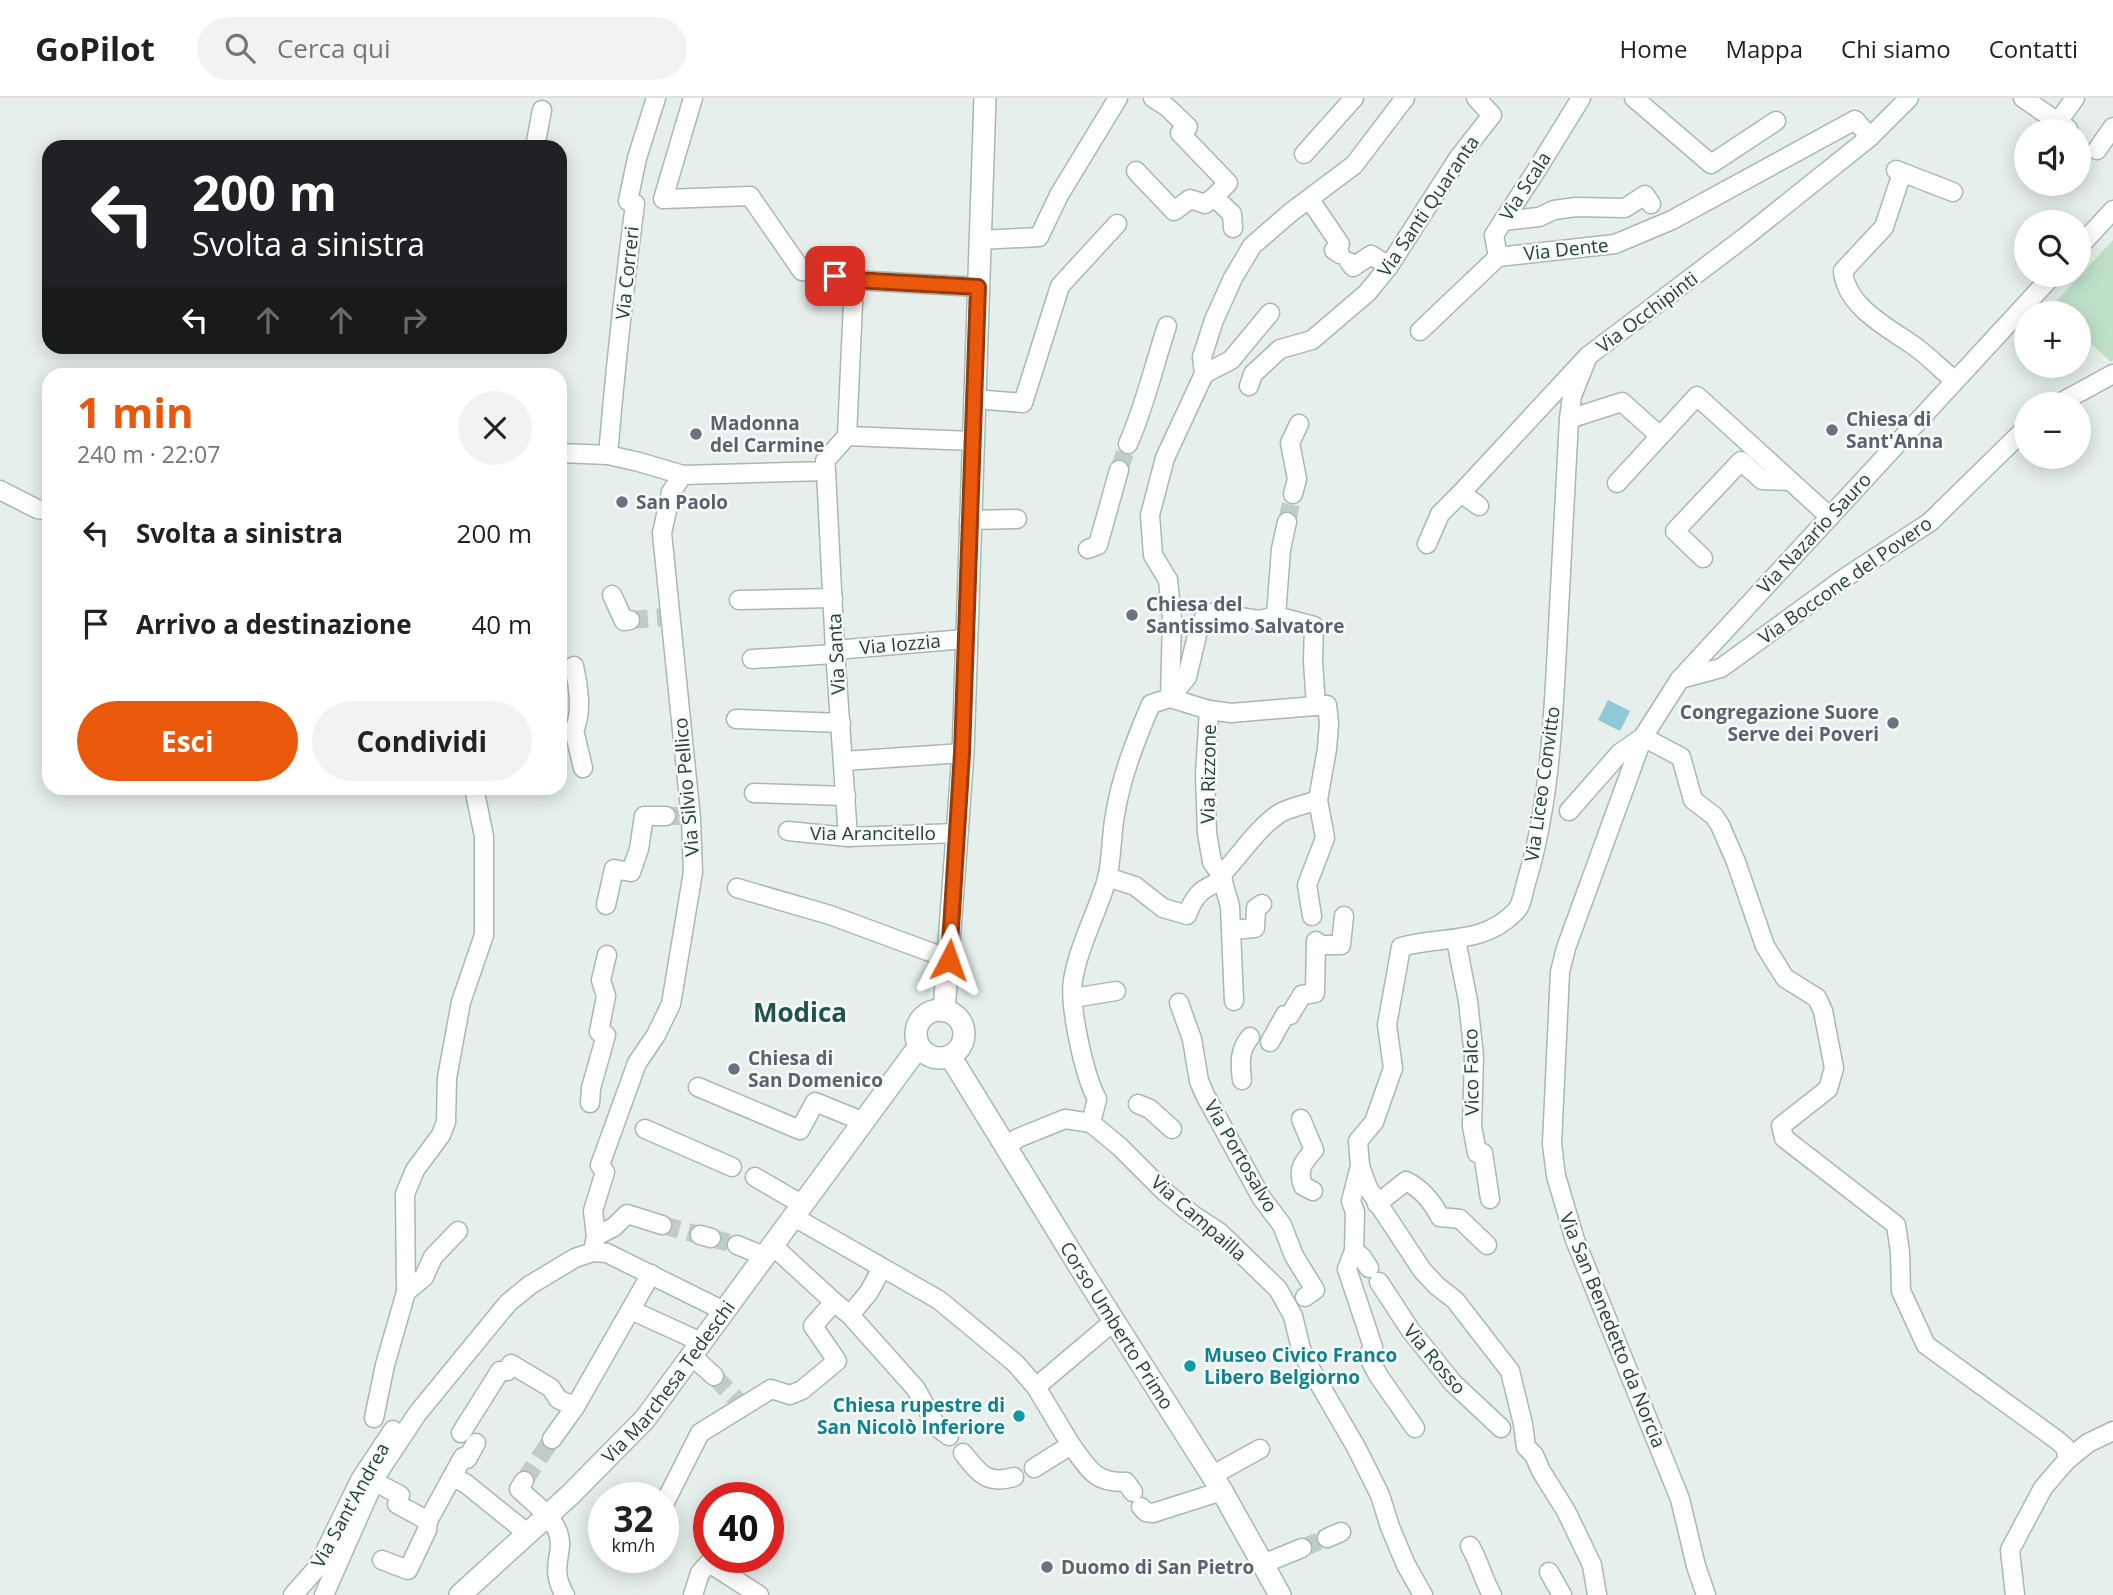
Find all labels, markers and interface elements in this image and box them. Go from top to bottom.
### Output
search box [197,17,687,80]
text: GoPilot [35,26,155,71]
icon: search [221,29,259,67]
text: Cerca qui [277,30,391,66]
text: Home [1620,32,1687,65]
text: Mappa [1725,32,1803,65]
text: Chi siamo [1841,32,1951,65]
text: Contatti [1989,32,2078,65]
map controls [2014,119,2091,469]
button: sound [2014,119,2091,196]
street label: Via Santi Quaranta [1371,130,1485,282]
street label: Via Scala [1493,147,1557,225]
text: 200 m [192,159,337,225]
icon: left [77,168,168,259]
button: search [2014,210,2091,287]
text: Svolta a sinistra [192,222,425,265]
street label: Via Correri [609,225,645,321]
street label: Via Dente [1522,232,1610,266]
pin [805,246,865,306]
icon: arrive [816,257,854,295]
street label: Via Occhipinti [1591,265,1703,359]
icon: left [176,301,214,339]
icon: ahead [249,301,287,339]
icon: ahead [322,301,360,339]
icon: right [395,301,433,339]
button: + [2014,301,2091,378]
text: 1 min [77,383,194,440]
button: close [458,391,532,465]
button: − [2014,392,2091,469]
place label: Chiesa di Sant'Anna [1846,406,1943,454]
place label: Madonna del Carmine [710,410,824,458]
marker: Chiesa di Sant'Anna [1824,422,1840,438]
marker: Madonna del Carmine [688,426,704,442]
text: 240 m · 22:07 [77,438,220,470]
street label: Via Nazario Sauro [1751,467,1877,599]
place label: San Paolo [636,489,728,515]
marker: San Paolo [614,494,630,510]
street label: Via Boccone del Povero [1753,510,1937,650]
icon: left [77,514,115,552]
text: Svolta a sinistra [136,515,343,551]
text: 200 m [457,515,532,551]
place label: Chiesa del Santissimo Salvatore [1146,591,1344,639]
icon: arrive [77,605,115,643]
text: Arrivo a destinazione [136,606,412,642]
text: 40 m [471,606,532,642]
marker: Chiesa del Santissimo Salvatore [1124,607,1140,623]
street label: Via Santa [821,613,851,695]
street label: Via Iozzia [858,627,942,661]
place label: Congregazione Suore Serve dei Poveri [1680,699,1879,747]
button: Esci [77,701,298,781]
button: Condividi [312,701,532,781]
street label: Via Liceo Convitto [1518,705,1566,863]
marker: Congregazione Suore Serve dei Poveri [1885,715,1901,731]
street label: Via Silvio Pellico [667,716,705,858]
street label: Via Rizzone [1194,724,1222,824]
street label: Via Arancitello [810,820,936,846]
position arrow [912,923,986,997]
district label: Modica [753,994,847,1030]
street label: Vico Falco [1457,1028,1485,1116]
place label: Chiesa di San Domenico [748,1045,883,1093]
marker: Chiesa di San Domenico [726,1061,742,1077]
street label: Via Portosalvo [1198,1095,1284,1217]
street label: Via Campailla [1146,1169,1252,1267]
street label: Via San Benedetto da Norcia [1554,1208,1672,1452]
street label: Corso Umberto Primo [1054,1236,1180,1415]
street label: Via Marchesa Tedeschi [596,1295,741,1469]
street label: Via Rosso [1398,1318,1472,1400]
place label: Museo Civico Franco Libero Belgiorno [1204,1342,1397,1390]
marker: Museo Civico Franco Libero Belgiorno [1182,1358,1198,1374]
place label: Chiesa rupestre di San Nicolò Inferiore [817,1392,1005,1440]
marker: Chiesa rupestre di San Nicolò Inferiore [1011,1408,1027,1424]
street label: Via Sant'Andrea [305,1438,395,1572]
speed limit sign: 40 [693,1482,784,1573]
text: 32 [613,1495,654,1542]
text: km/h [612,1533,655,1557]
place label: Duomo di San Pietro [1061,1554,1254,1580]
marker: Duomo di San Pietro [1039,1559,1055,1575]

